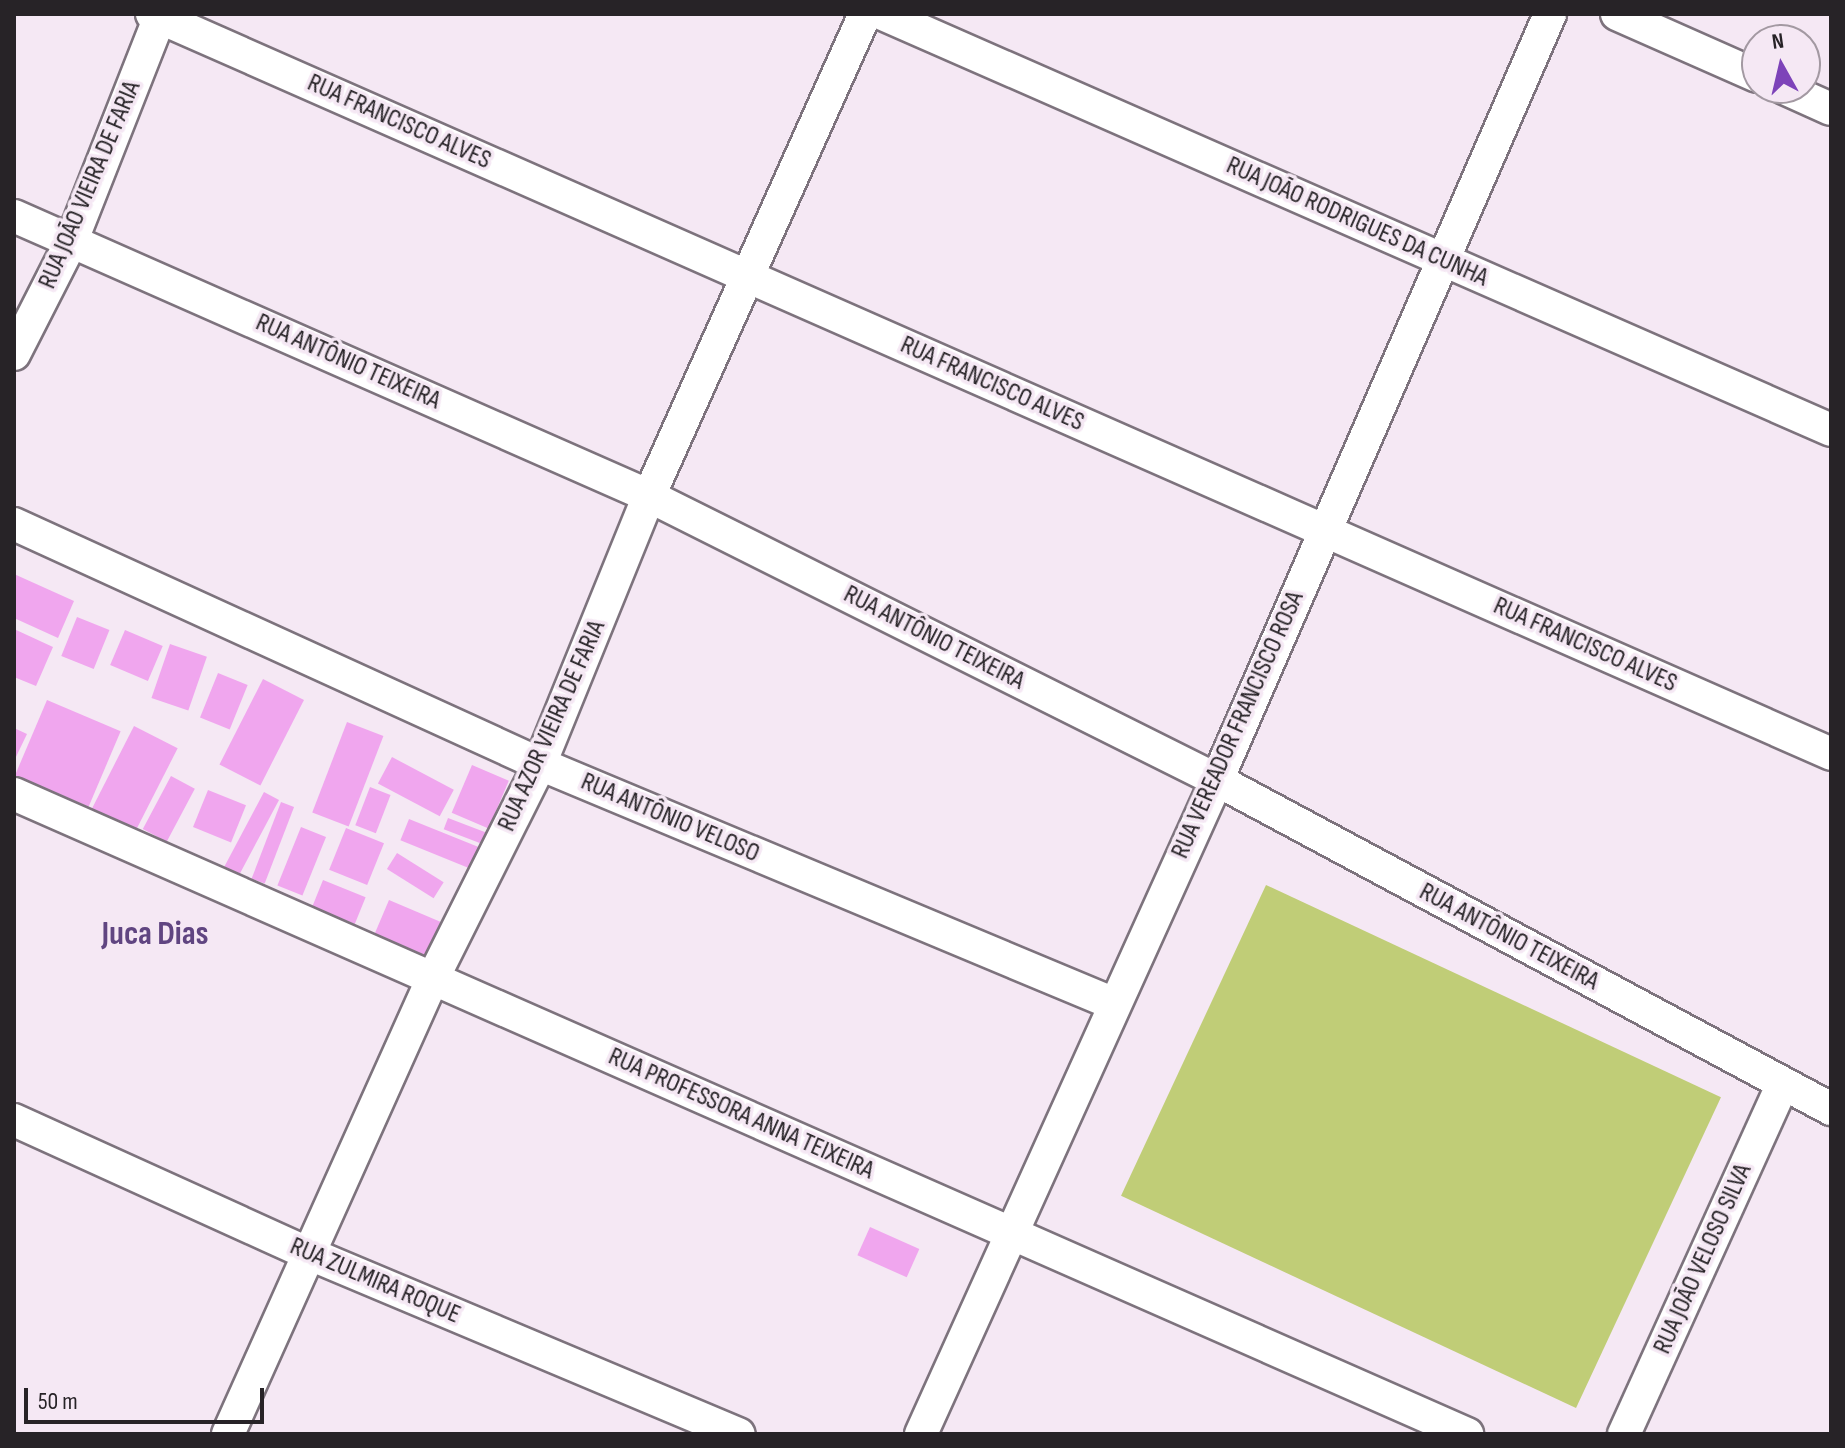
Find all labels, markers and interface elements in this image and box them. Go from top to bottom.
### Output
north arrow [1741,24,1821,104]
text: N [1770,28,1786,56]
street label: RUA FRANCISCO ALVES [302,68,496,176]
street label: RUA JOÃO VIEIRA DE FARIA [32,76,148,294]
street label: RUA JOÃO RODRIGUES DA CUNHA [1221,150,1493,294]
street label: RUA ANTÔNIO TEIXEIRA [251,307,445,417]
street label: RUA FRANCISCO ALVES [895,330,1089,438]
street label: RUA ANTÔNIO TEIXEIRA [838,579,1030,697]
street label: RUA VEREADOR FRANCISCO ROSA [1165,587,1311,863]
street label: RUA FRANCISCO ALVES [1488,591,1682,699]
street label: RUA AZOR VIEIRA DE FARIA [491,616,613,836]
street label: RUA ANTÔNIO VELOSO [576,766,764,870]
street label: RUA ANTÔNIO TEIXEIRA [1414,877,1604,997]
district label: Juca Dias [101,914,209,954]
street label: RUA PROFESSORA ANNA TEIXEIRA [603,1041,879,1187]
street label: RUA JOÃO VELOSO SILVA [1647,1159,1759,1359]
street label: RUA ZULMIRA ROQUE [285,1231,465,1331]
scale bar [28,1372,268,1422]
text: 50 m [38,1387,78,1416]

